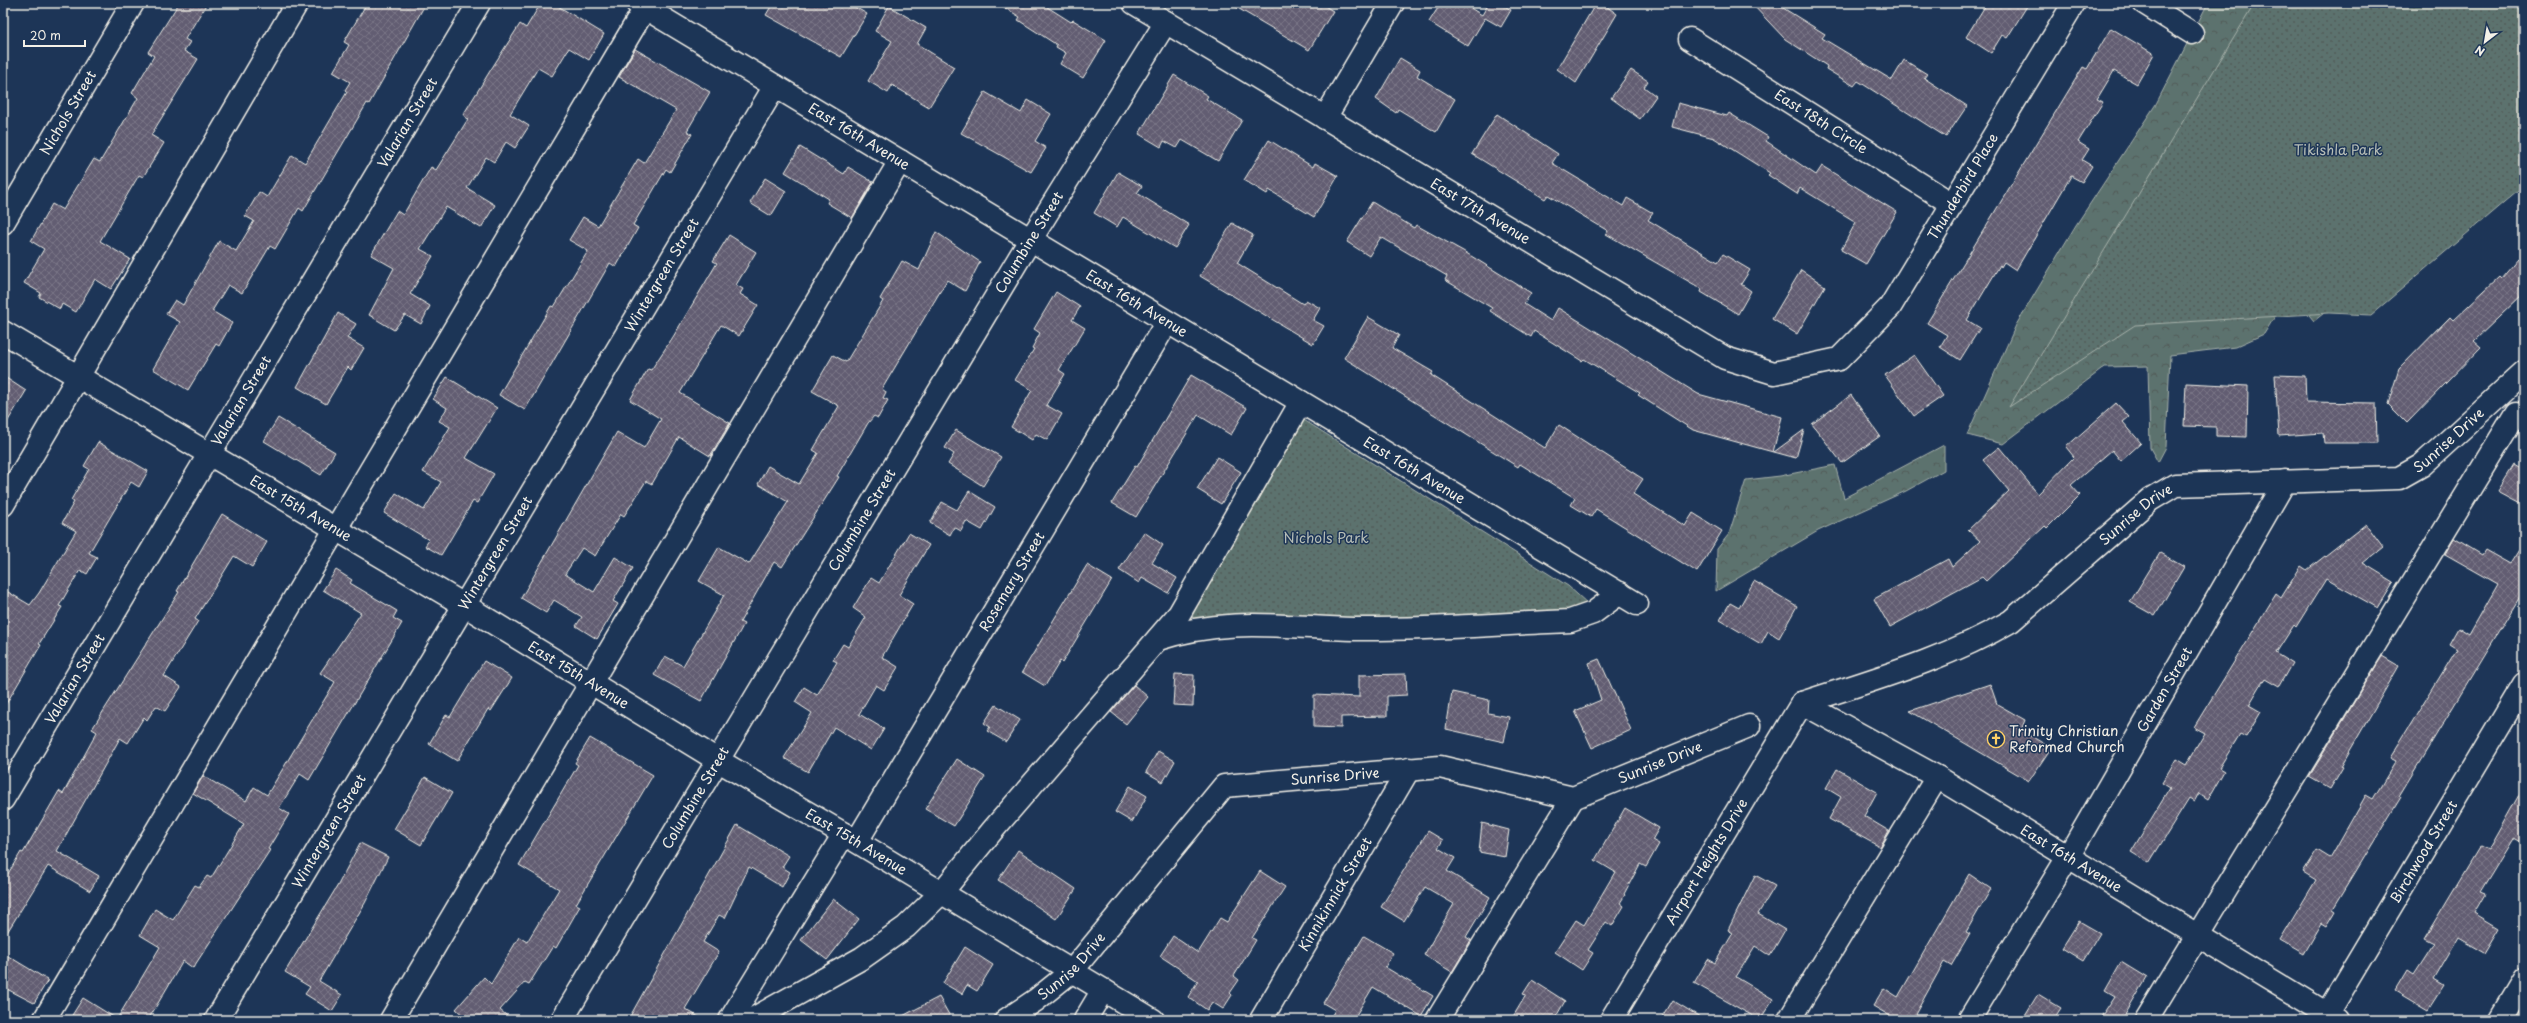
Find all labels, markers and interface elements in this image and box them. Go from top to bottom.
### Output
scale bar [24,22,85,48]
north arrow [2465,22,2505,62]
text: 20 m [30,26,61,44]
text: N [2471,41,2488,61]
street label: Nichols Street [34,66,101,159]
street label: Valarian Street [372,73,442,172]
street label: East 18th Circle [1771,84,1872,159]
street label: East 16th Avenue [804,97,914,175]
street label: Thunderbird Place [1922,128,2003,243]
park label: Tikishla Park [2294,139,2383,160]
street label: East 17th Avenue [1427,172,1535,249]
street label: Columbine Street [989,187,1068,297]
street label: Wintergreen Street [619,214,704,336]
street label: East 16th Avenue [1082,264,1192,342]
street label: Valarian Street [206,351,276,450]
street label: Sunrise Drive [2409,403,2488,478]
street label: East 16th Avenue [1360,431,1470,509]
street label: Columbine Street [823,464,901,575]
street label: East 15th Avenue [246,470,356,546]
street label: Sunrise Drive [2094,478,2176,550]
street label: Wintergreen Street [453,492,537,614]
street label: Rosemary Street [973,527,1050,635]
park label: Nichols Park [1283,527,1369,548]
street label: Valarian Street [39,629,110,728]
street label: East 15th Avenue [524,636,634,714]
street label: Garden Street [2131,643,2197,736]
place label: Trinity Christian Reformed Church [2009,720,2125,757]
church icon: Trinity Christian Reformed Church [1986,729,2006,749]
street label: Sunrise Drive [1615,735,1705,789]
street label: Columbine Street [656,742,734,853]
street label: Sunrise Drive [1290,761,1380,790]
street label: Wintergreen Street [286,770,371,892]
street label: Airport Heights Drive [1660,794,1752,929]
street label: Birchwood Street [2384,796,2462,907]
street label: East 15th Avenue [802,803,912,880]
street label: East 16th Avenue [2017,819,2127,897]
street label: Kinnikinnick Street [1293,833,1377,955]
street label: Sunrise Drive [1033,928,1110,1005]

